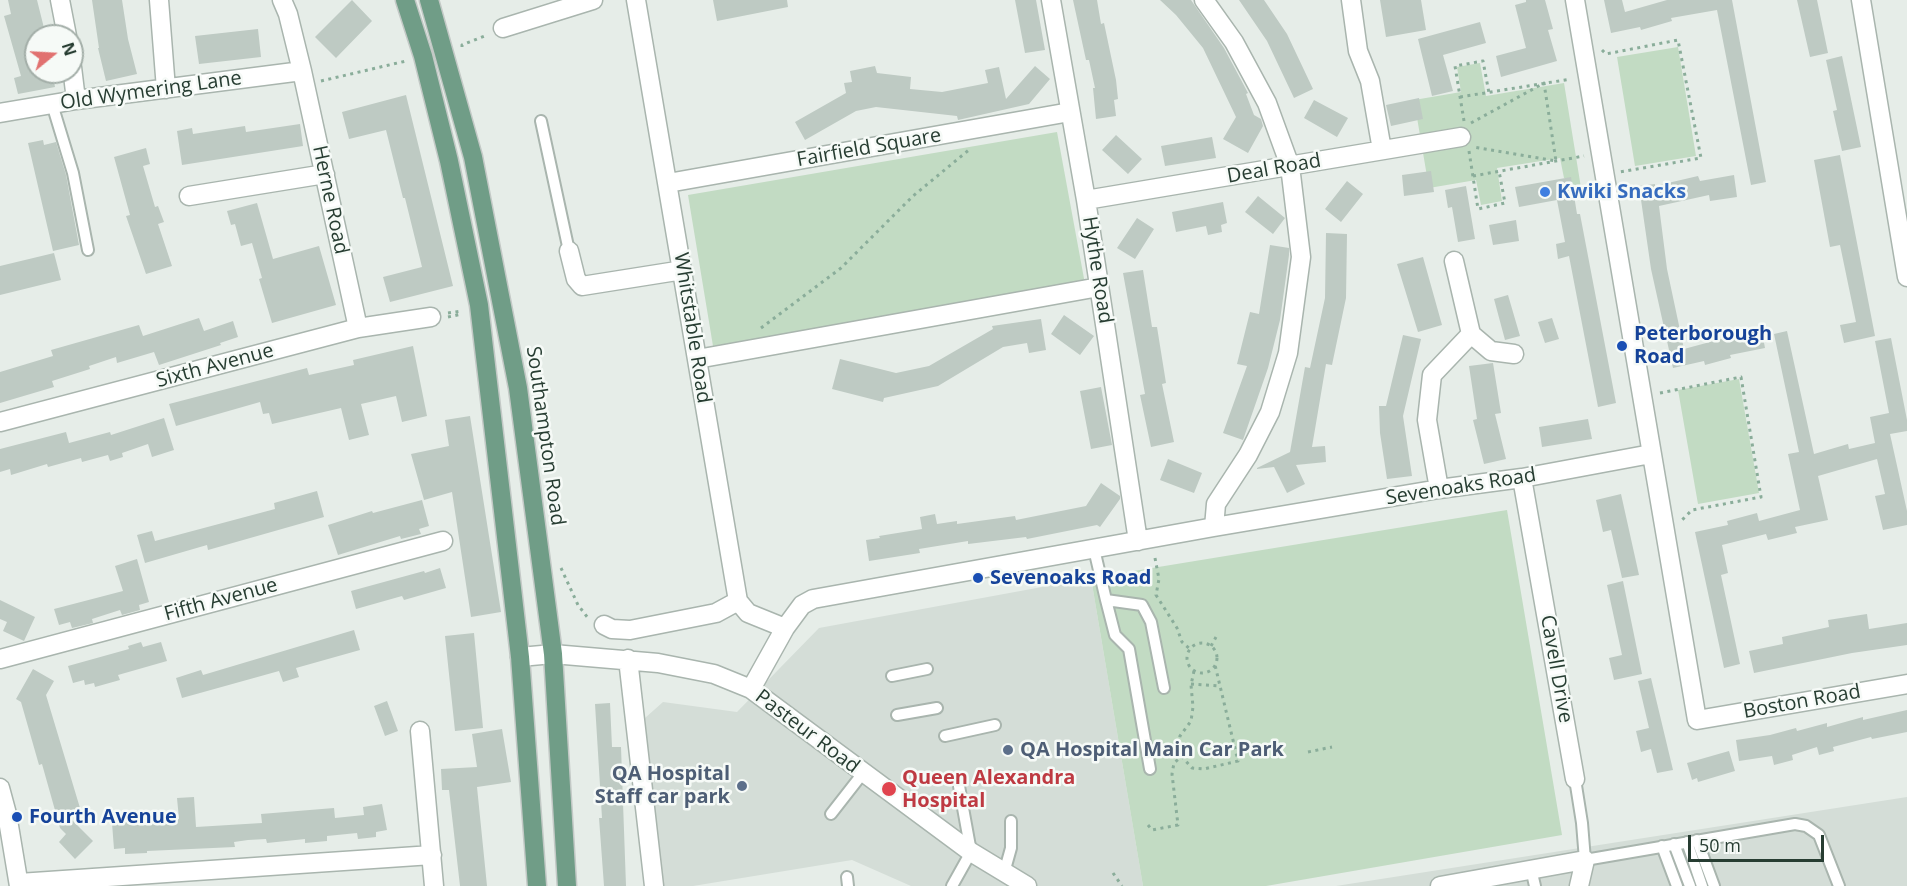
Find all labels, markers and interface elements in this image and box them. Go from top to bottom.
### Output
north arrow [24,24,84,84]
text: N [57,39,82,59]
street label: Old Wymering Lane [59,66,243,116]
street label: Fairfield Square [795,123,943,173]
street label: Herne Road [307,143,353,257]
street label: Deal Road [1225,149,1323,189]
place label: Kwiki Snacks [1557,180,1686,204]
marker: Kwiki Snacks [1538,185,1552,199]
street label: Hythe Road [1077,215,1117,325]
street label: Whitstable Road [668,251,716,405]
place label: Peterborough Road [1634,322,1772,369]
street label: Sixth Avenue [154,339,276,393]
marker: Peterborough Road [1615,339,1629,353]
street label: Southampton Road [521,345,569,527]
street label: Sevenoaks Road [1384,463,1538,511]
place label: Sevenoaks Road [990,566,1151,590]
marker: Sevenoaks Road [971,571,985,585]
street label: Fifth Avenue [162,573,280,627]
street label: Cavell Drive [1535,613,1577,725]
street label: Boston Road [1741,680,1863,724]
street label: Pasteur Road [750,685,864,779]
place label: QA Hospital Main Car Park [1020,738,1284,762]
marker: QA Hospital Main Car Park [1001,743,1015,757]
place label: QA Hospital Staff car park [595,762,730,809]
place label: Queen Alexandra Hospital [902,766,1075,813]
marker: QA Hospital Staff car park [735,779,749,793]
marker: Queen Alexandra Hospital [880,780,898,798]
place label: Fourth Avenue [29,805,177,829]
marker: Fourth Avenue [10,810,24,824]
scale bar [1691,823,1828,861]
text: 50 m [1699,833,1741,857]

